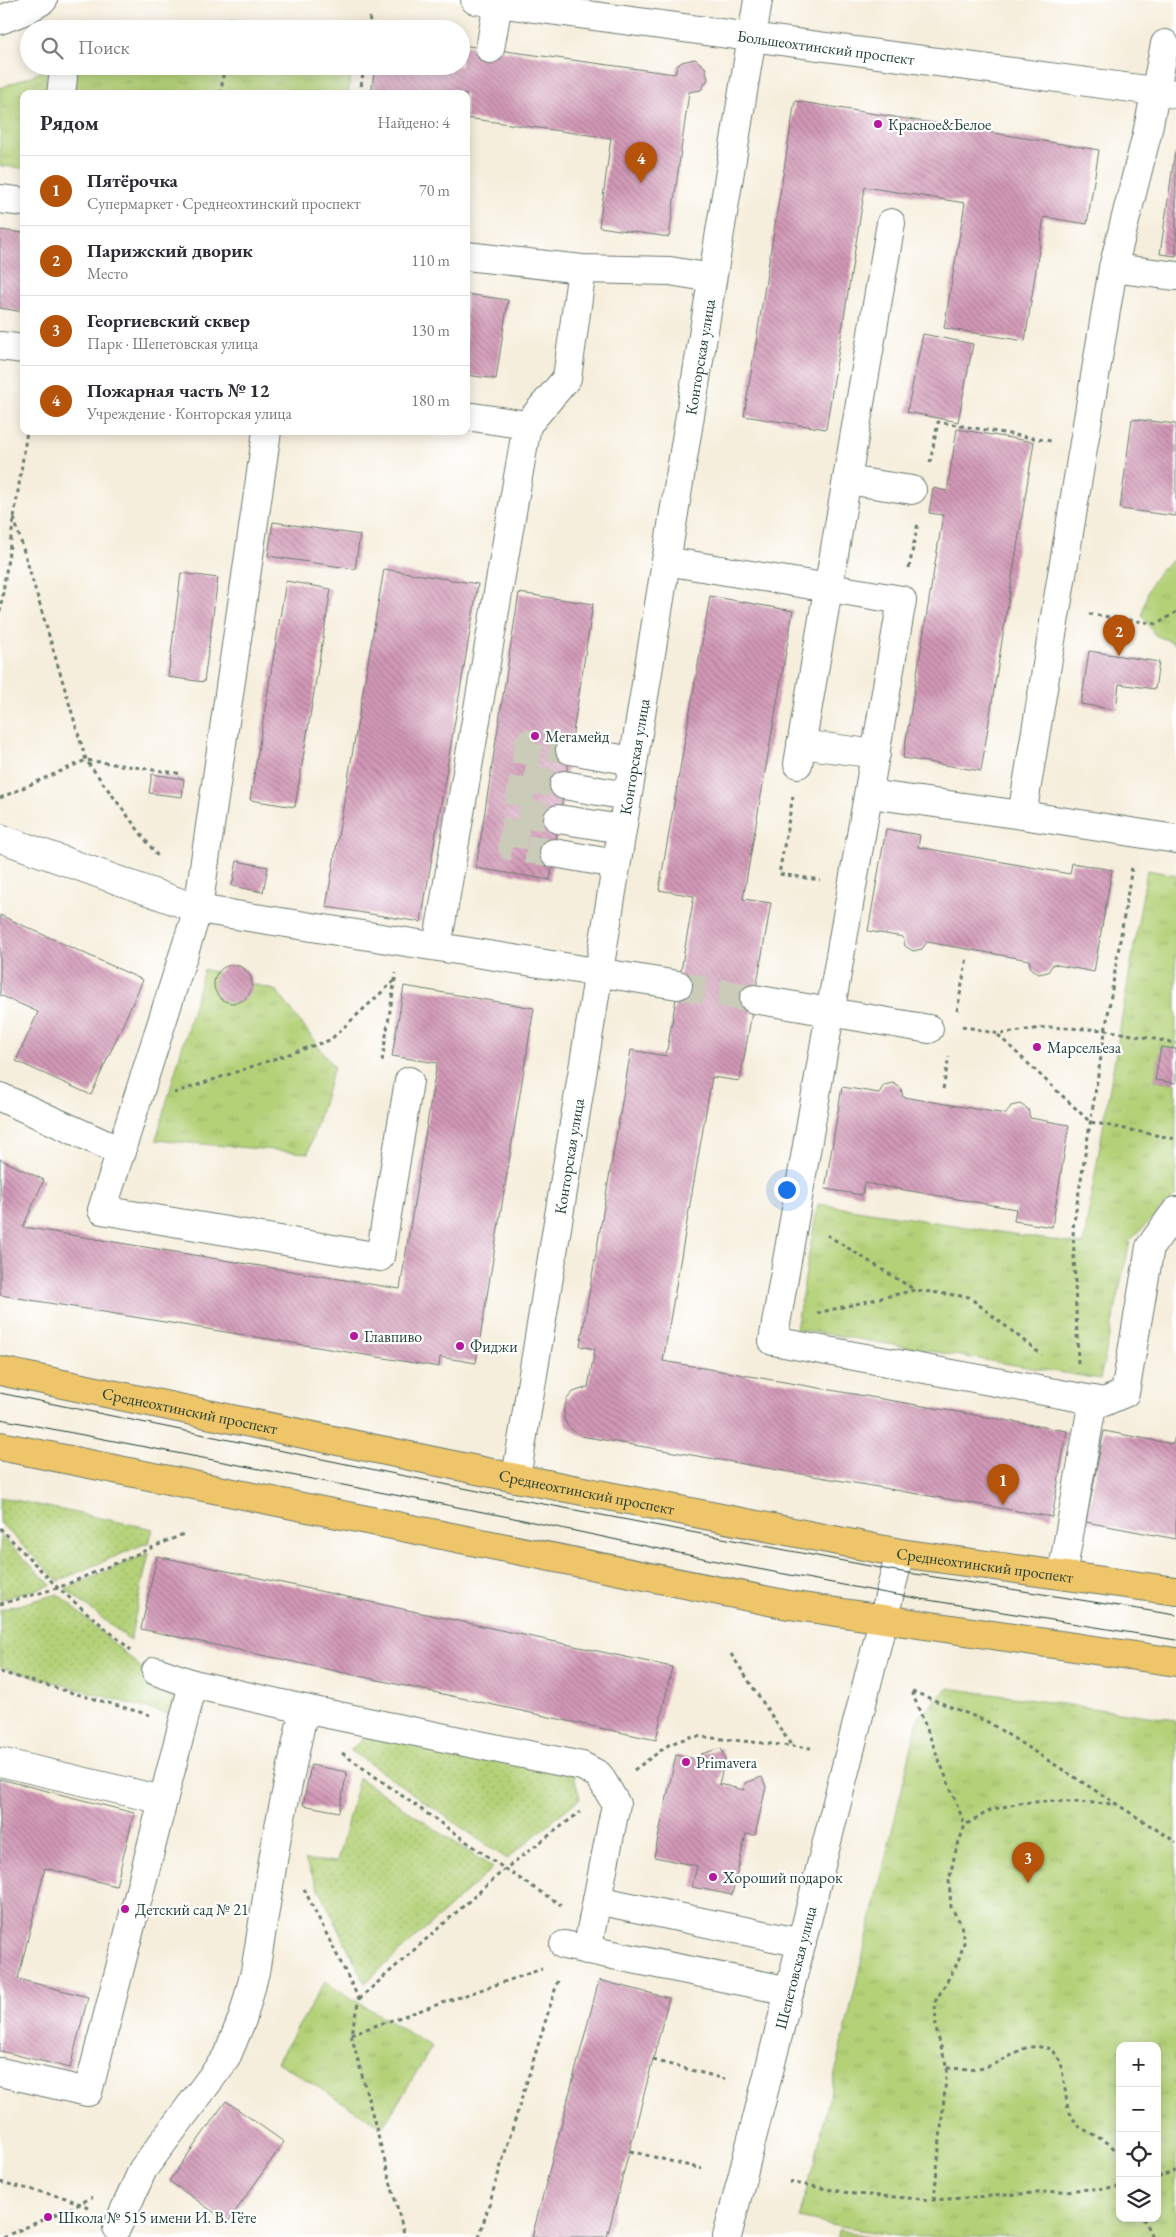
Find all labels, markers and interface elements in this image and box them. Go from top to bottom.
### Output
search box [20,20,470,75]
street label: Большеохтинский проспект [736,25,916,70]
icon: search [38,34,66,62]
text: Поиск [78,35,130,60]
text: Рядом [40,109,99,136]
text: Найдено: 4 [378,112,450,133]
place label: Красное&Белое [888,114,991,135]
marker: Красное&Белое [872,118,884,130]
pin: 4 [625,142,657,183]
text: Пятёрочка [87,168,178,193]
text: 1 [52,180,60,201]
text: 70 m [419,180,450,201]
text: Супермаркет · Среднеохтинский проспект [87,193,360,214]
text: Парижский дворик [87,238,253,263]
text: 2 [52,250,60,271]
text: 110 m [411,250,450,271]
text: Место [87,263,128,284]
street label: Конторская улица [680,297,720,417]
text: Георгиевский сквер [87,308,250,333]
text: 3 [52,320,60,341]
text: 130 m [411,320,450,341]
text: Парк · Шепетовская улица [87,333,258,354]
text: Пожарная часть № 12 [87,378,269,403]
text: 4 [52,390,60,411]
text: 180 m [411,390,450,411]
text: Учреждение · Конторская улица [87,403,292,424]
pin: 2 [1103,615,1135,656]
street label: Конторская улица [615,697,655,816]
place label: Мегамейд [545,726,610,747]
marker: Мегамейд [529,730,541,742]
place label: Марсельеза [1047,1037,1122,1058]
marker: Марсельеза [1031,1041,1043,1053]
street label: Конторская улица [549,1096,589,1216]
your location [774,1177,800,1203]
place label: Главпиво [364,1326,422,1347]
marker: Главпиво [348,1330,360,1342]
place label: Фиджи [470,1336,518,1357]
marker: Фиджи [454,1340,466,1352]
street label: Среднеохтинский проспект [100,1382,280,1439]
pin: 1 [987,1464,1019,1505]
street label: Среднеохтинский проспект [497,1465,677,1520]
street label: Среднеохтинский проспект [895,1543,1075,1588]
place label: Primavera [696,1752,758,1773]
marker: Primavera [680,1756,692,1768]
pin: 3 [1012,1842,1044,1883]
place label: Хороший подарок [722,1867,843,1888]
marker: Хороший подарок [707,1871,719,1883]
place label: Детский сад № 21 [135,1899,249,1920]
marker: Детский сад № 21 [119,1903,131,1915]
street label: Шепетовская улица [770,1903,821,2031]
map controls [1116,2042,1161,2222]
button: + [1116,2042,1161,2087]
button: − [1116,2087,1161,2132]
button: locate [1116,2132,1161,2177]
button: layers [1116,2177,1161,2222]
place label: Школа № 515 имени И. В. Гёте [58,2207,257,2228]
marker: Школа № 515 имени И. В. Гёте [42,2211,54,2223]

